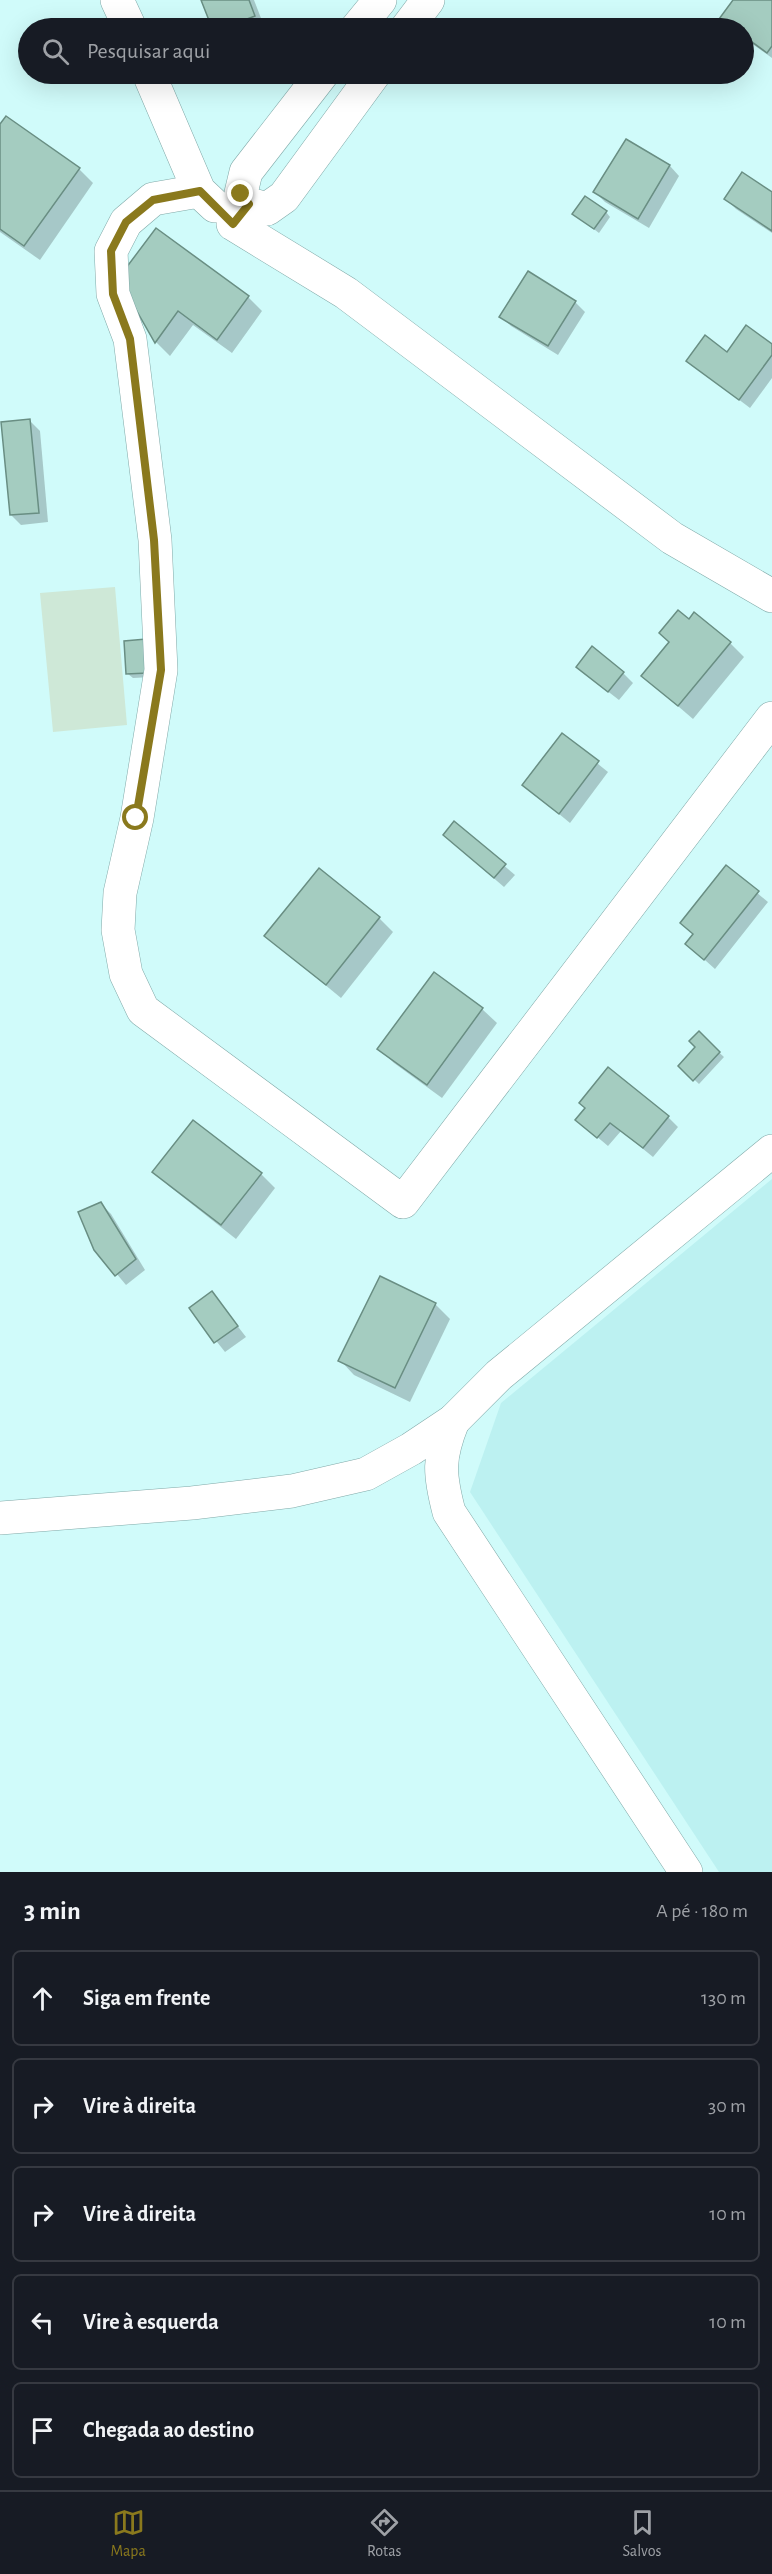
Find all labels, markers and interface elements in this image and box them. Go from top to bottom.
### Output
search box [18,18,754,84]
icon: search [39,35,72,68]
text: Pesquisar aqui [87,40,210,62]
route end [227,180,253,206]
route start [122,804,148,830]
text: 3 min [24,1898,81,1924]
text: A pé · 180 m [656,1901,748,1921]
icon: ahead [26,1982,59,2015]
text: Siga em frente [83,1987,210,2009]
text: 130 m [701,1988,746,2008]
icon: right [26,2090,59,2123]
text: Vire à direita [83,2095,196,2117]
text: 30 m [708,2096,746,2116]
icon: right [26,2198,59,2231]
text: Vire à direita [83,2203,196,2225]
text: 10 m [709,2204,746,2224]
icon: left [26,2306,59,2339]
text: Vire à esquerda [83,2311,219,2333]
text: 10 m [709,2312,746,2332]
icon: arrive [26,2414,59,2447]
text: Chegada ao destino [83,2419,254,2441]
tab: Mapa [111,2506,146,2561]
tab: Rotas [367,2506,402,2561]
tab: Salvos [623,2506,661,2561]

